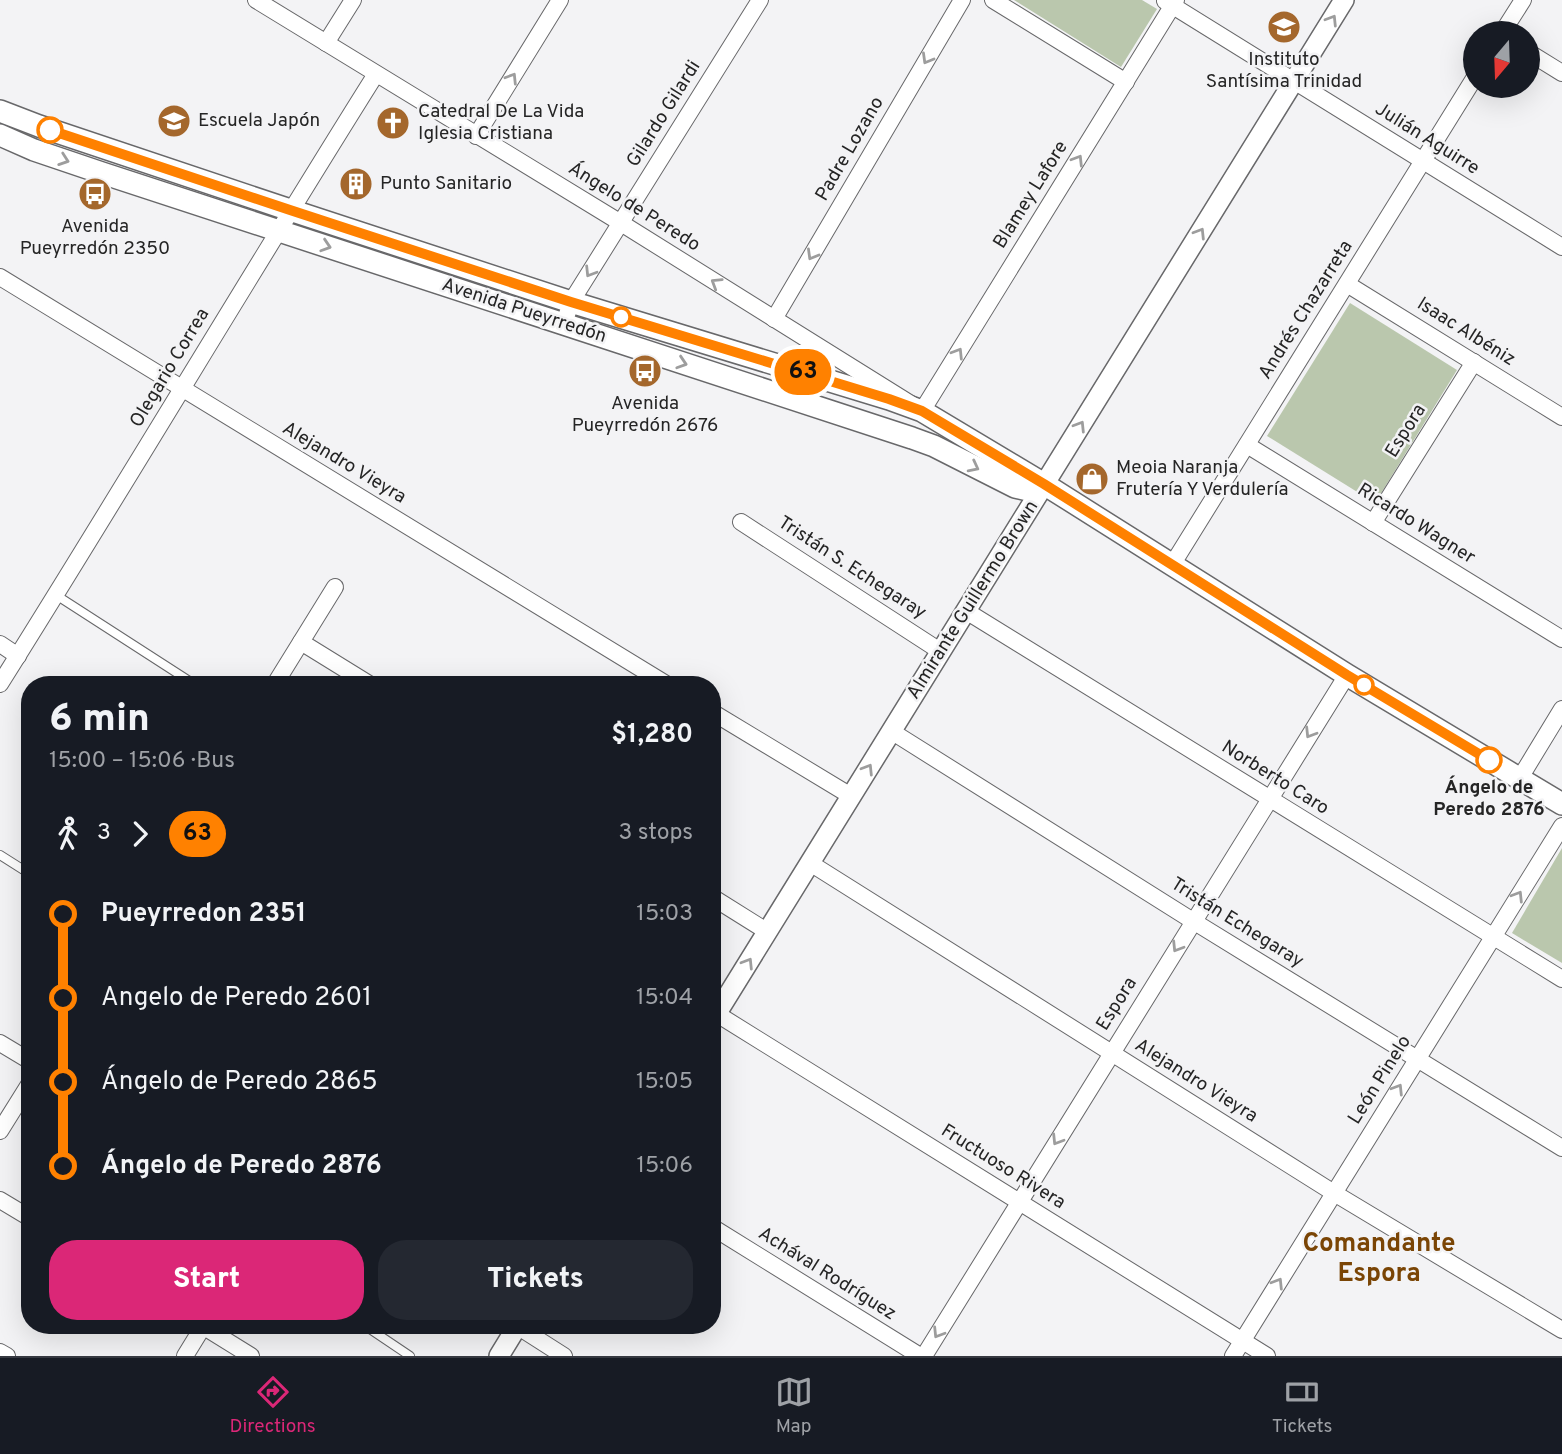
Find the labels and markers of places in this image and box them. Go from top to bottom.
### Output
school or university icon: Instituto Santísima Trinidad [1265,8,1303,46]
place label: Instituto Santísima Trinidad [1206,48,1362,94]
place label: Catedral De La Vida Iglesia Cristiana [418,100,584,146]
school or university icon: Escuela Japón [155,102,193,140]
church icon: Catedral De La Vida Iglesia Cristiana [374,104,412,142]
place label: Escuela Japón [198,109,320,133]
unlabelled marker [37,117,63,143]
building icon: Punto Sanitario [337,165,375,203]
place label: Punto Sanitario [380,172,512,196]
bus stop icon: Avenida Pueyrredón 2350 [76,175,114,213]
place label: Avenida Pueyrredón 2350 [20,215,170,261]
unlabelled marker [611,307,631,327]
bus stop icon: Avenida Pueyrredón 2676 [626,352,664,390]
place label: Avenida Pueyrredón 2676 [572,392,718,438]
place label: Meoia Naranja Frutería Y Verdulería [1116,456,1288,502]
shop icon: Meoia Naranja Frutería Y Verdulería [1073,460,1111,498]
unlabelled marker [1354,675,1374,695]
marker: Ángelo de Peredo 2876 [1476,747,1502,773]
place label: Ángelo de Peredo 2876 [1433,775,1545,822]

